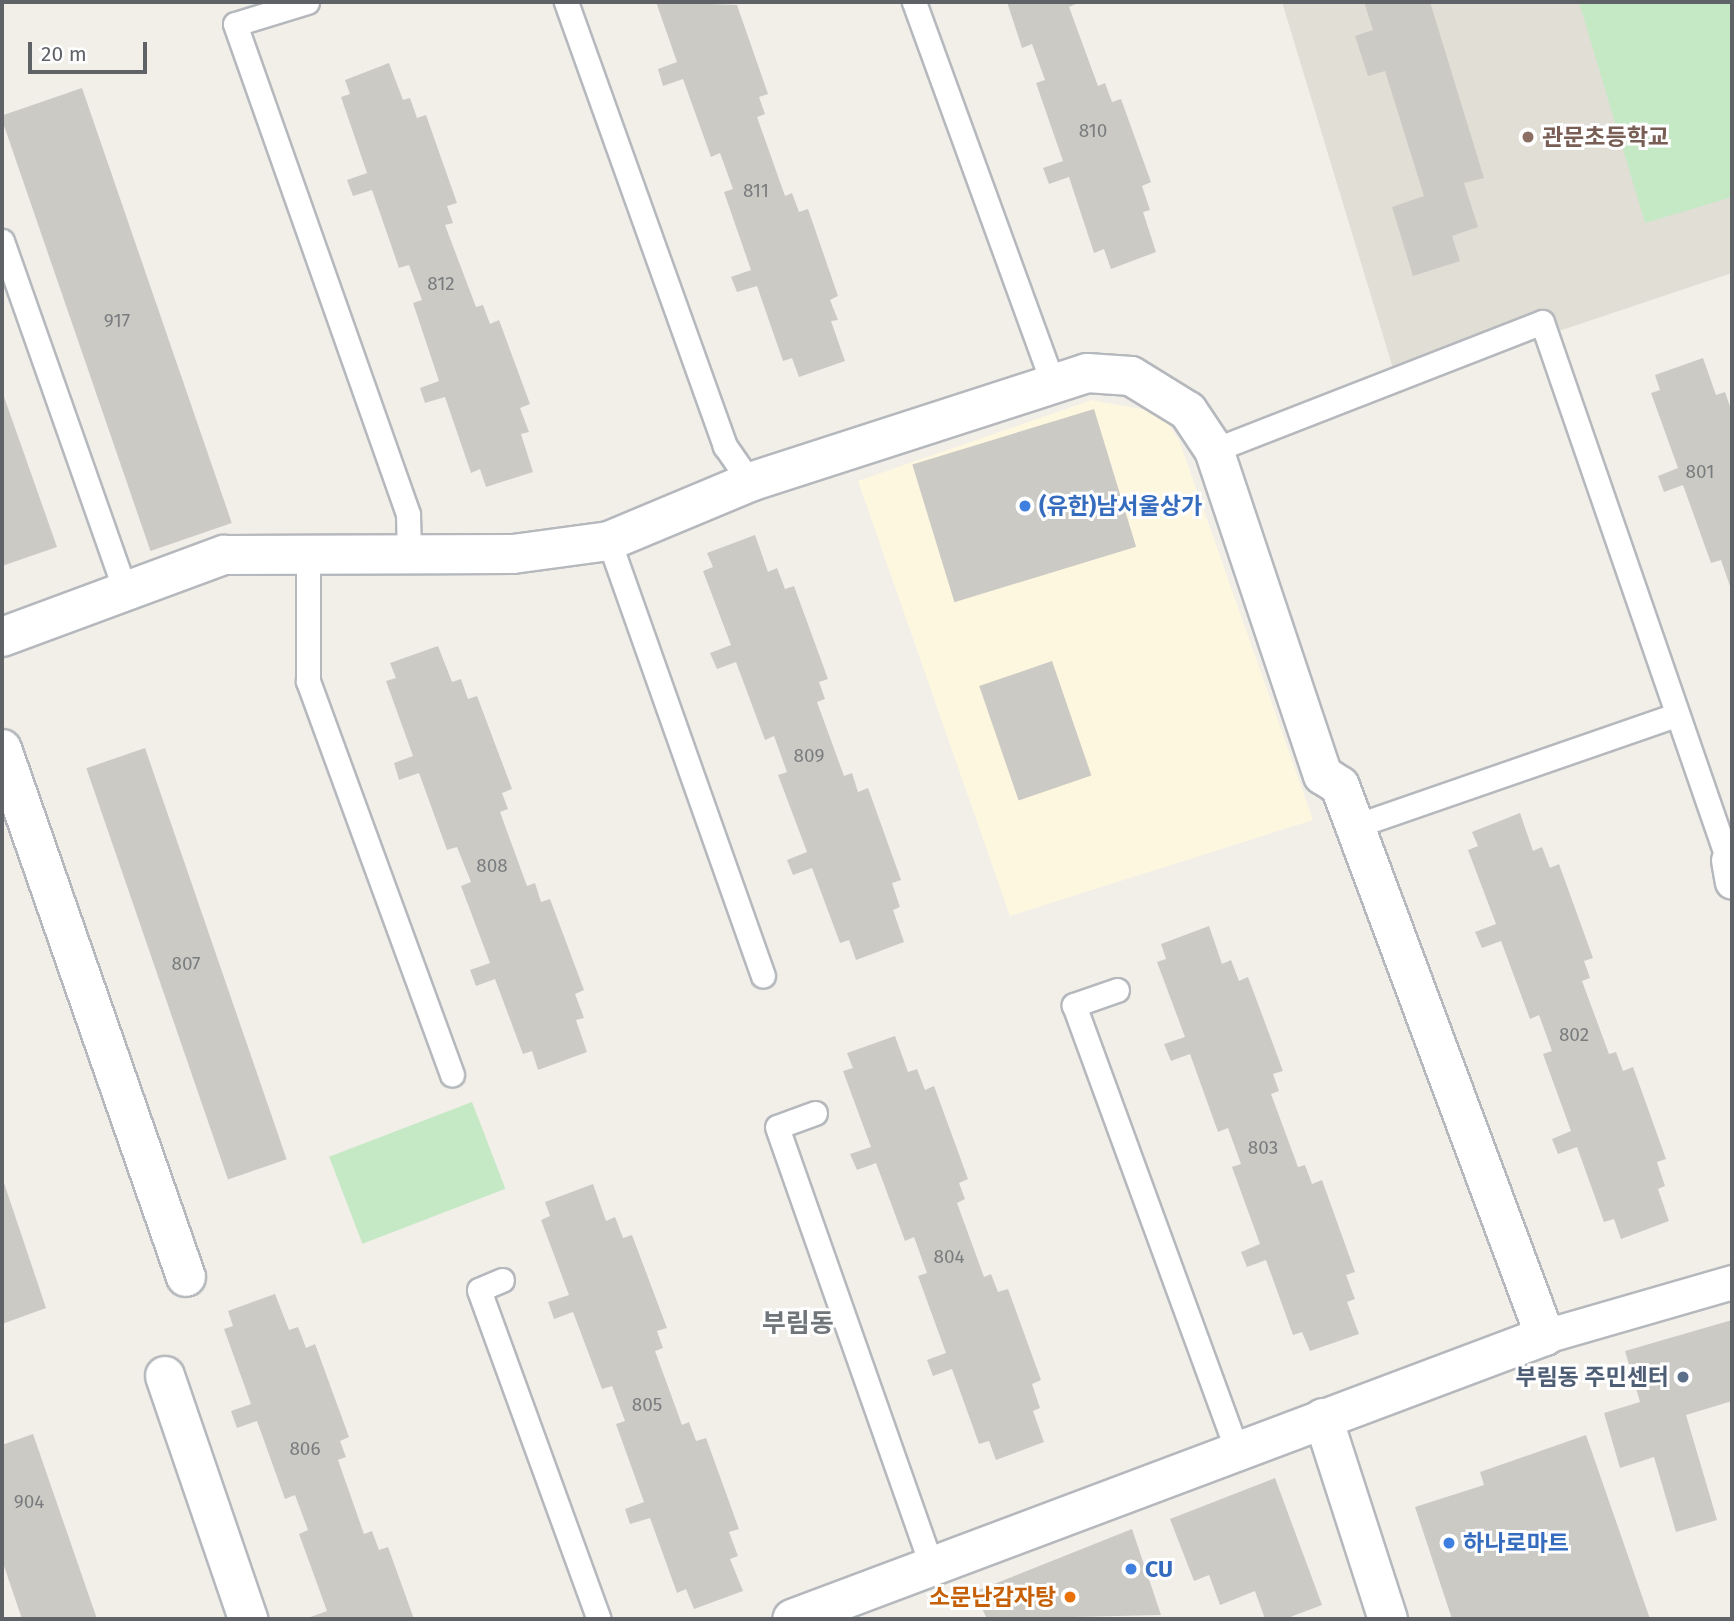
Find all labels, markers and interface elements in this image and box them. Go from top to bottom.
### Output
scale bar [32,28,150,72]
text: 20 m [41,41,87,67]
house number: 810 [1079,120,1107,142]
place label: 관문초등학교 [1542,123,1669,151]
marker: 관문초등학교 [1520,129,1536,145]
house number: 811 [743,180,769,202]
house number: 812 [427,273,455,295]
house number: 917 [104,310,130,332]
house number: 801 [1686,461,1714,483]
place label: (유한)남서울상가 [1039,492,1202,520]
marker: (유한)남서울상가 [1017,498,1033,514]
house number: 809 [794,745,824,767]
house number: 808 [476,855,508,877]
house number: 807 [171,953,201,975]
house number: 802 [1559,1024,1589,1046]
house number: 803 [1248,1137,1278,1159]
house number: 804 [933,1246,965,1268]
district label: 부림동 [762,1308,834,1340]
place label: 부림동 주민센터 [1515,1363,1669,1391]
marker: 부림동 주민센터 [1675,1369,1691,1385]
house number: 805 [632,1394,662,1416]
house number: 806 [289,1438,321,1460]
house number: 904 [14,1491,44,1513]
place label: 하나로마트 [1463,1529,1569,1557]
marker: 하나로마트 [1441,1535,1457,1551]
place label: CU [1145,1555,1173,1583]
marker: CU [1123,1561,1139,1577]
place label: 소문난감자탕 [929,1583,1056,1611]
marker: 소문난감자탕 [1062,1589,1078,1605]

